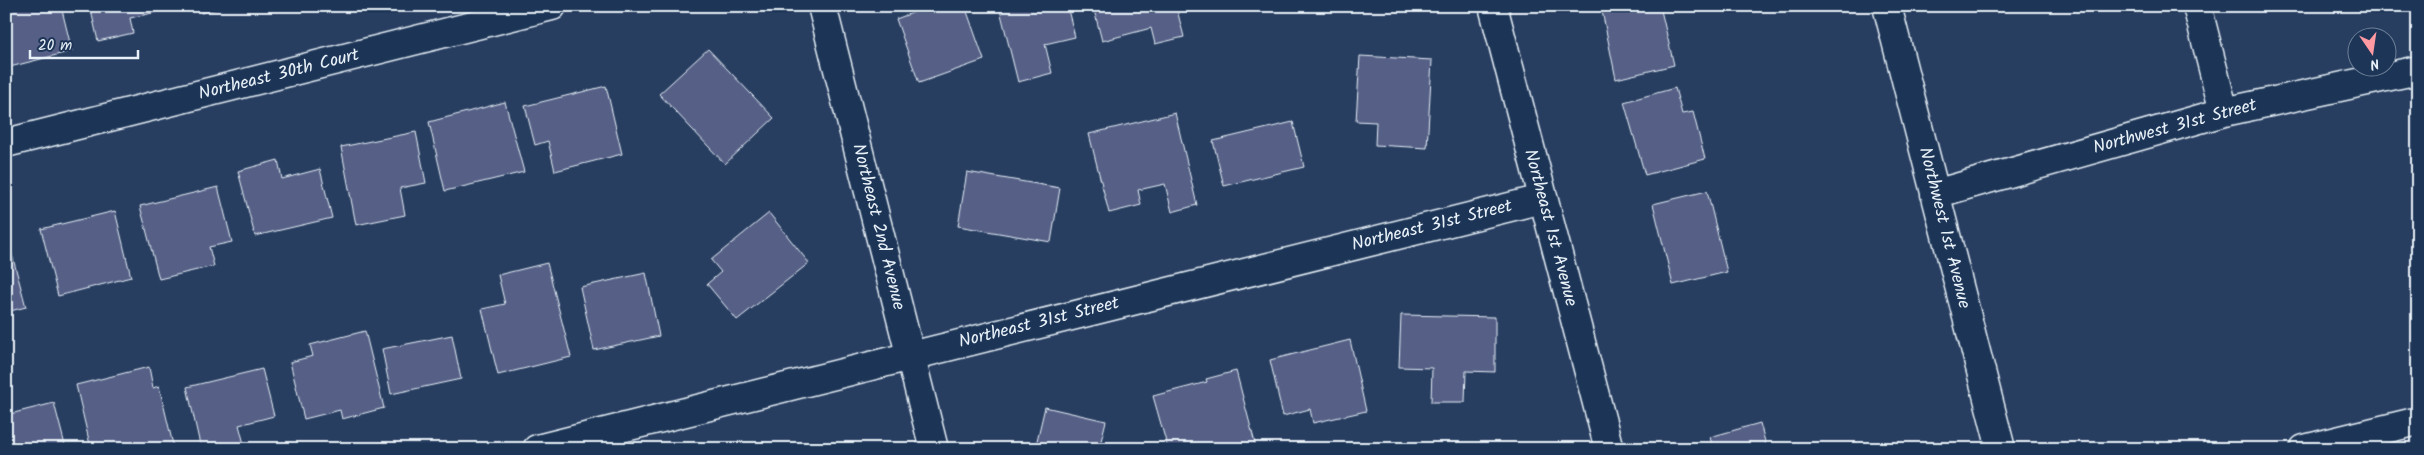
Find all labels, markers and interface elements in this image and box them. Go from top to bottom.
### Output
scale bar [30,28,138,60]
north arrow [2346,28,2396,78]
text: 20 m [38,34,72,58]
street label: Northeast 30th Court [195,41,364,109]
text: N [2368,52,2381,75]
street label: Northwest 31st Street [2090,91,2261,163]
street label: Northeast 2nd Avenue [843,141,913,313]
street label: Northwest 1st Avenue [1910,144,1978,312]
street label: Northeast 1st Avenue [1515,146,1585,310]
street label: Northeast 31st Street [1349,192,1516,260]
street label: Northeast 31st Street [956,289,1123,357]

